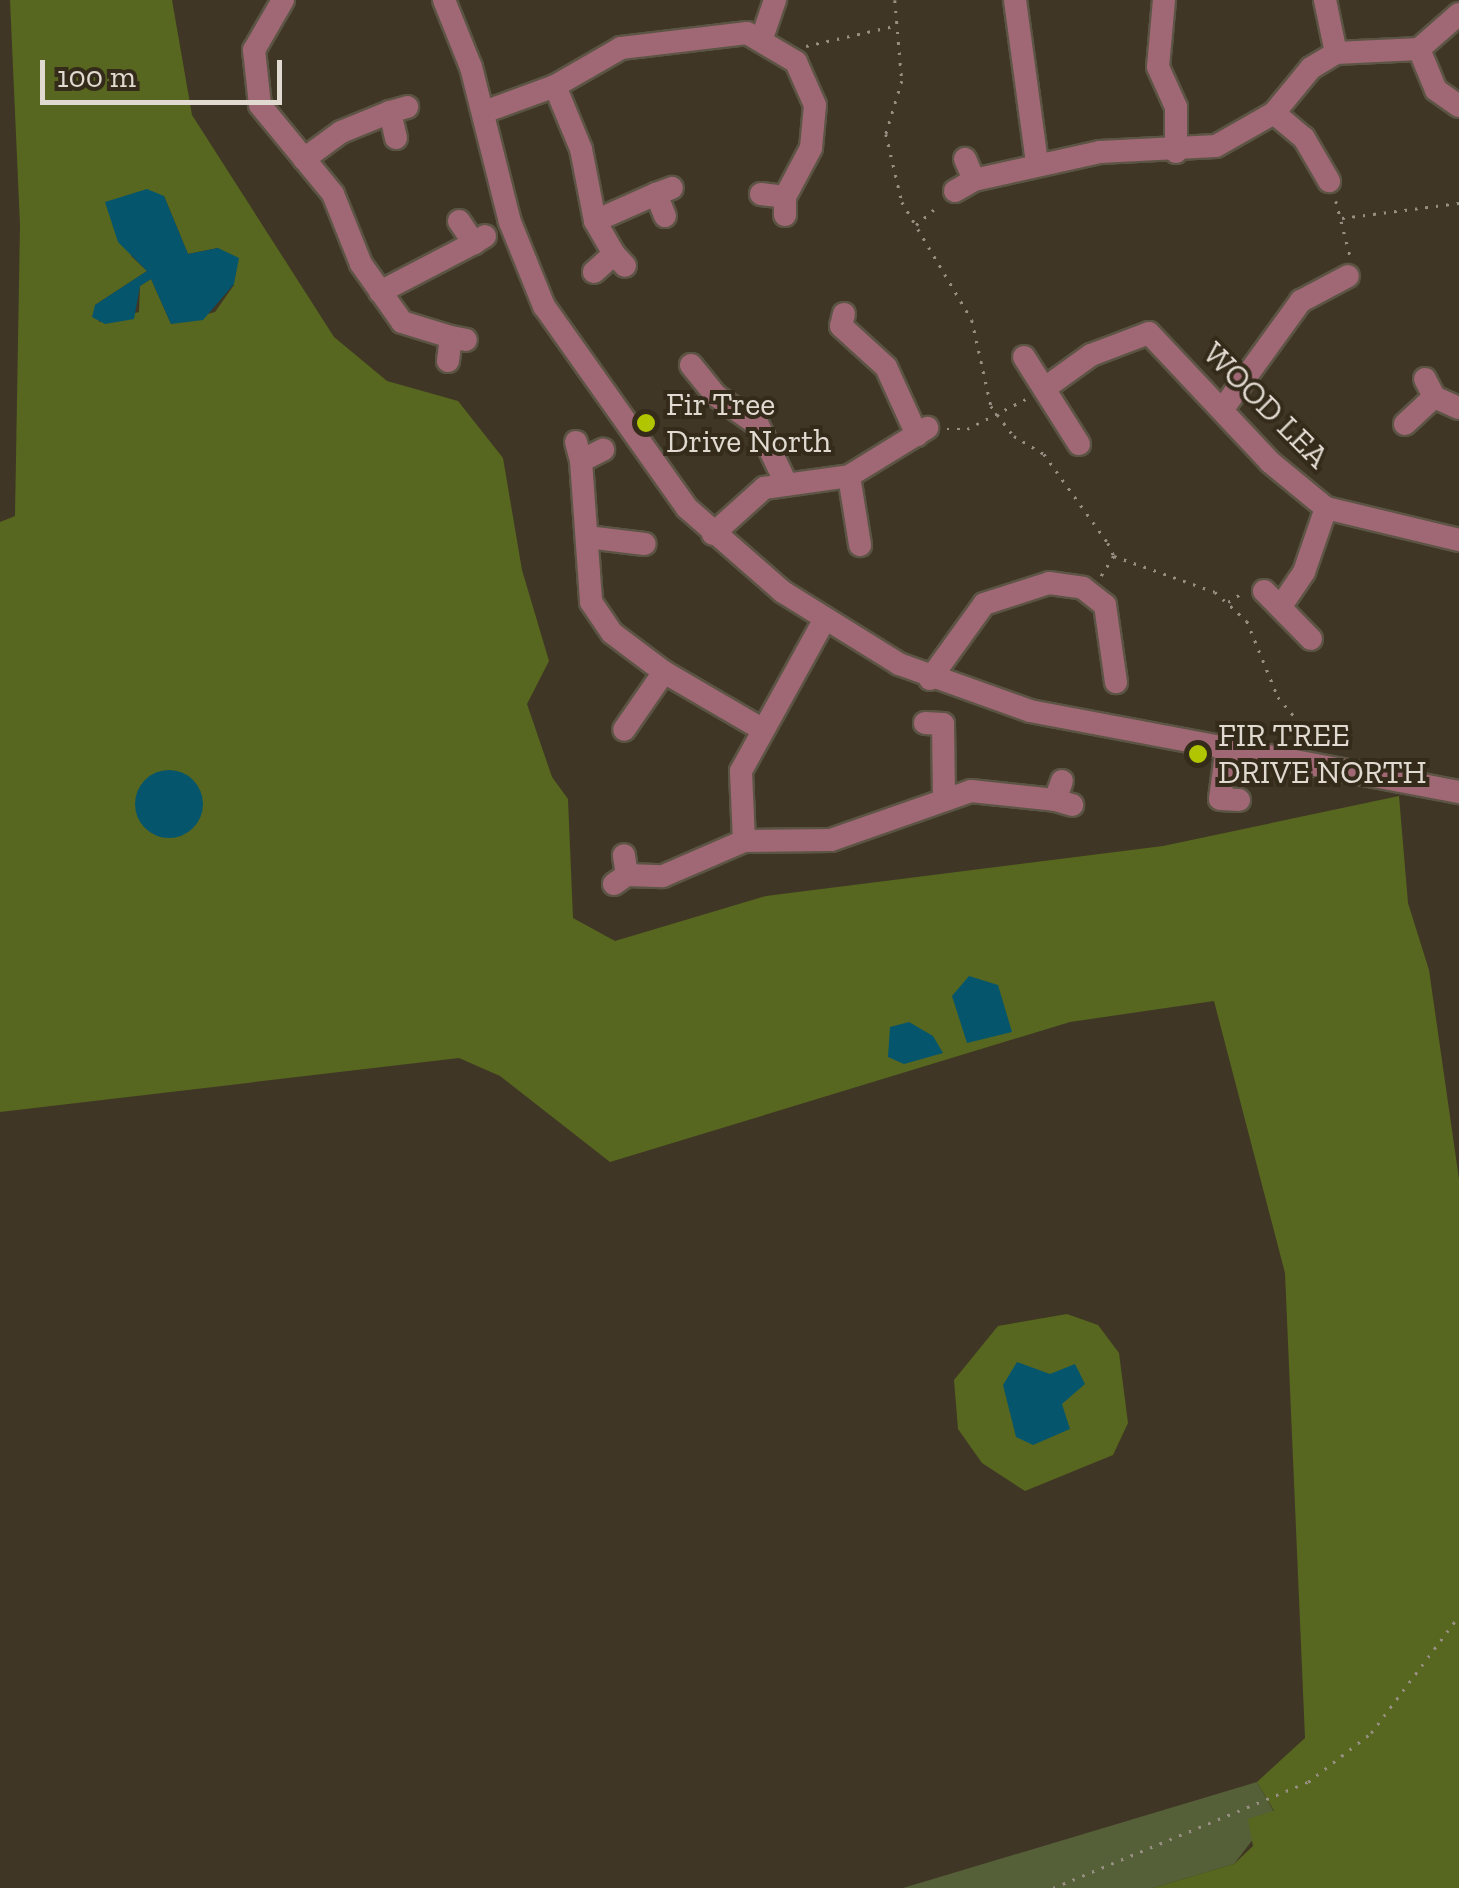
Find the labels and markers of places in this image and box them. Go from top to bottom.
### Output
place label: Fir Tree Drive North [666,386,831,461]
marker: Fir Tree Drive North [635,412,657,434]
place label: FIR TREE DRIVE NORTH [1218,717,1427,792]
marker: FIR TREE DRIVE NORTH [1187,743,1209,765]

